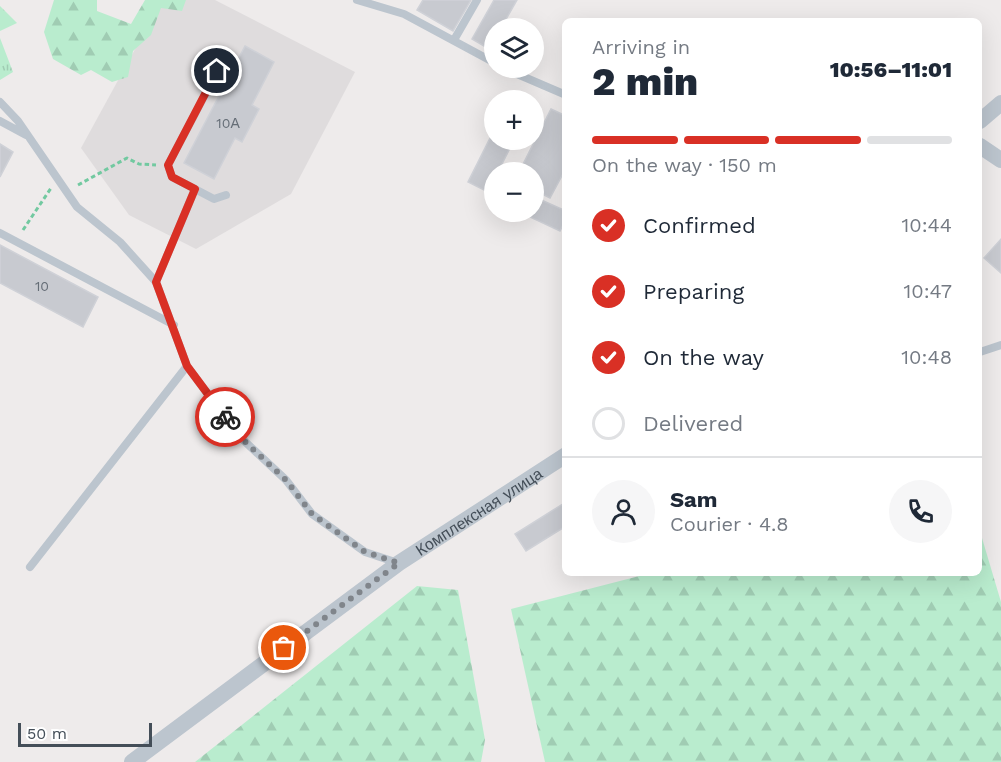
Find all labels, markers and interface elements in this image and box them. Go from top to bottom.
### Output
map controls [484,18,544,222]
button: layers [484,18,544,78]
text: Arriving in [592,35,690,59]
pin [191,45,242,96]
icon: home [200,54,233,87]
text: 10:56–11:01 [830,57,952,82]
text: 2 min [592,59,698,104]
button: + [484,90,544,150]
house number: 10А [216,115,240,131]
text: On the way · 150 m [592,153,777,177]
button: − [484,162,544,222]
icon: check [592,209,625,242]
text: Confirmed [643,213,756,238]
text: 10:44 [901,213,952,237]
icon: check [592,275,625,308]
house number: 10 [35,278,49,294]
text: Preparing [643,279,744,304]
text: 10:47 [903,279,952,303]
icon: check [592,341,625,374]
text: On the way [643,345,764,370]
text: 10:48 [901,345,952,369]
courier [195,387,255,447]
icon: bike [209,401,242,434]
text: Delivered [643,411,743,436]
street label: Комплексная улица [412,463,546,559]
button: person [592,480,655,543]
button: phone [889,480,952,543]
text: Sam [670,487,718,512]
text: Courier · 4.8 [670,512,789,536]
pin [258,622,309,673]
icon: bag [267,631,300,664]
scale bar [18,720,152,748]
text: 50 m [27,724,67,743]

